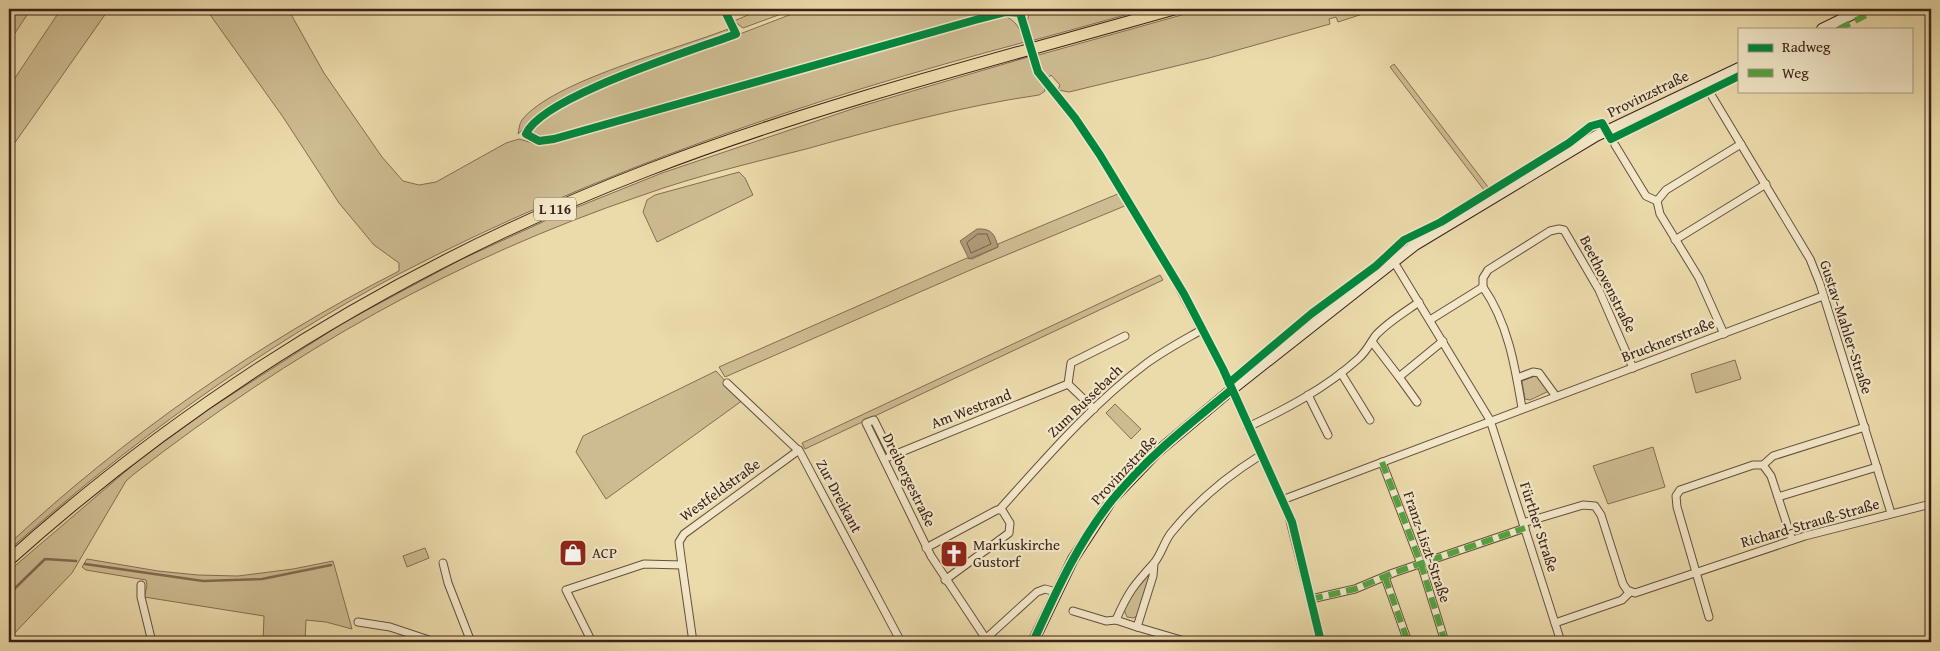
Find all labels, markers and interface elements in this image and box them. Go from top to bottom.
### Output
legend [1738,28,1912,92]
text: Radweg [1782,36,1831,57]
text: Weg [1782,62,1809,83]
street label: Provinzstraße [1604,65,1692,122]
road number: L 116 [534,198,576,220]
street label: Beethovenstraße [1575,232,1642,336]
street label: Gustav-Mahler-Straße [1815,257,1878,397]
street label: Brucknerstraße [1618,312,1718,367]
street label: Zum Bussebach [1043,359,1127,442]
street label: Am Westrand [928,384,1014,434]
street label: Dreibergestraße [878,429,941,530]
street label: Provinzstraße [1086,430,1161,509]
street label: Westfeldstraße [675,453,764,526]
street label: Zur Dreikant [811,455,868,537]
street label: Fürther Straße [1515,479,1564,575]
street label: Franz-Liszt-Straße [1399,488,1456,605]
street label: Richard-Strauß-Straße [1738,493,1882,552]
place label: Markuskirche Gustorf [973,534,1060,572]
shop icon: ACP [558,538,588,568]
church icon: Markuskirche Gustorf [939,539,969,569]
place label: ACP [592,542,617,563]

